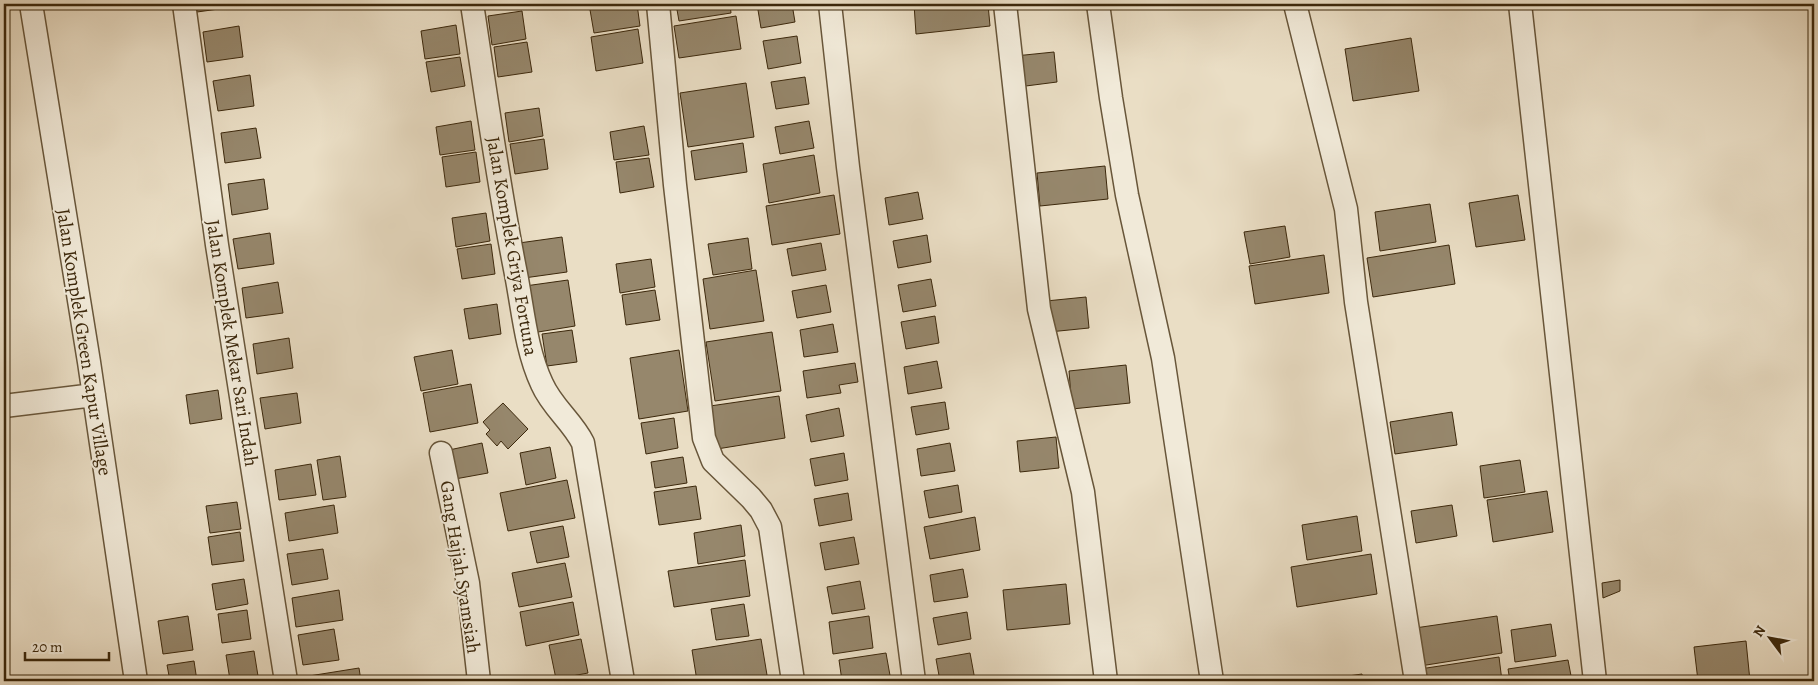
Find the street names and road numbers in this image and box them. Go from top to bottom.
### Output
street label: Jalan Komplek Griya Fortuna [480,134,544,358]
street label: Jalan Komplek Green Kapur Village [50,207,118,478]
street label: Jalan Komplek Mekar Sari Indah [200,218,264,468]
street label: Gang Hajjah Syamsiah [434,479,487,655]

